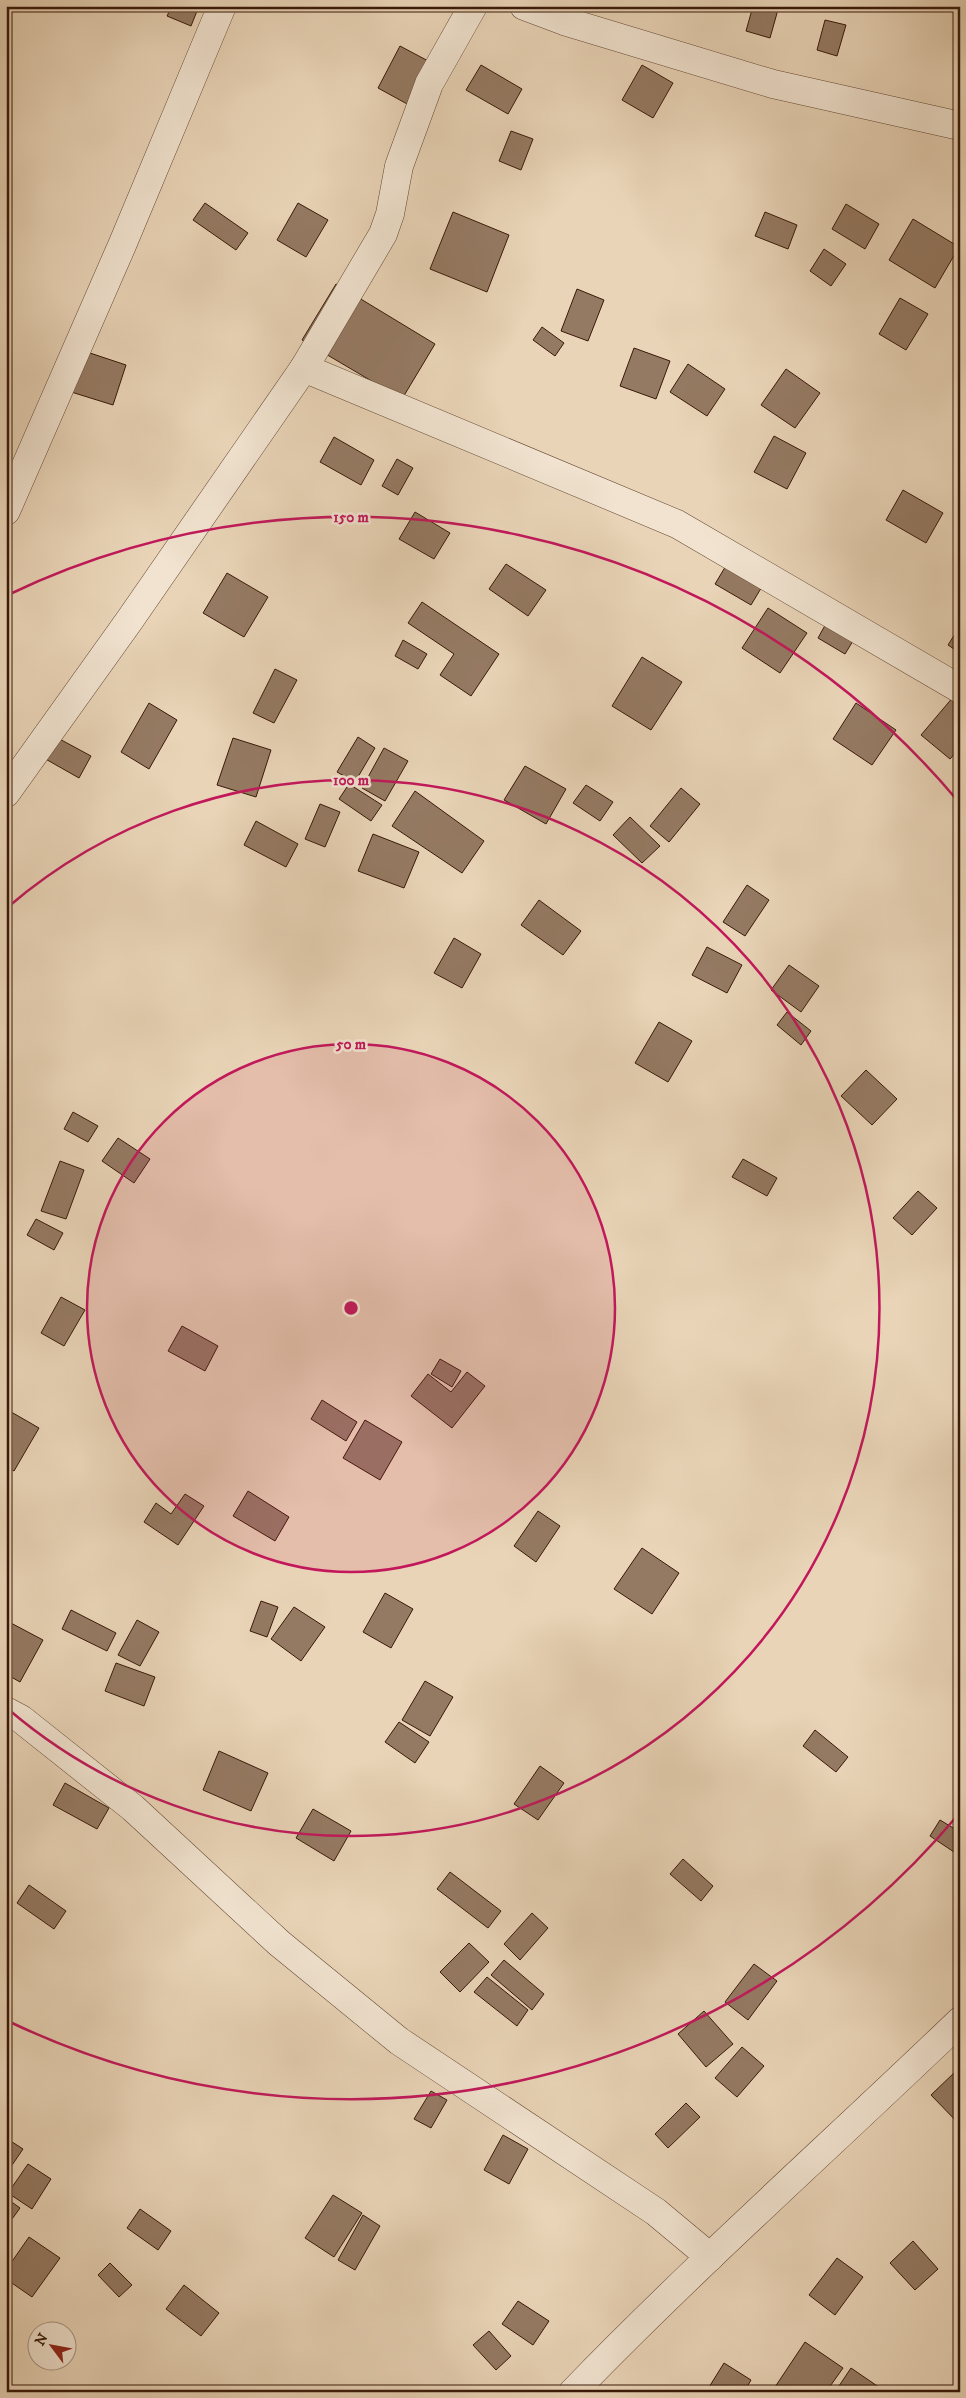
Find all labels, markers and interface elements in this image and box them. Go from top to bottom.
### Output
text: 150 m [333,508,369,527]
text: 100 m [333,771,370,790]
text: 50 m [335,1035,367,1054]
centre of rings [342,1299,360,1317]
north arrow [28,2320,78,2370]
text: N [31,2330,53,2349]

